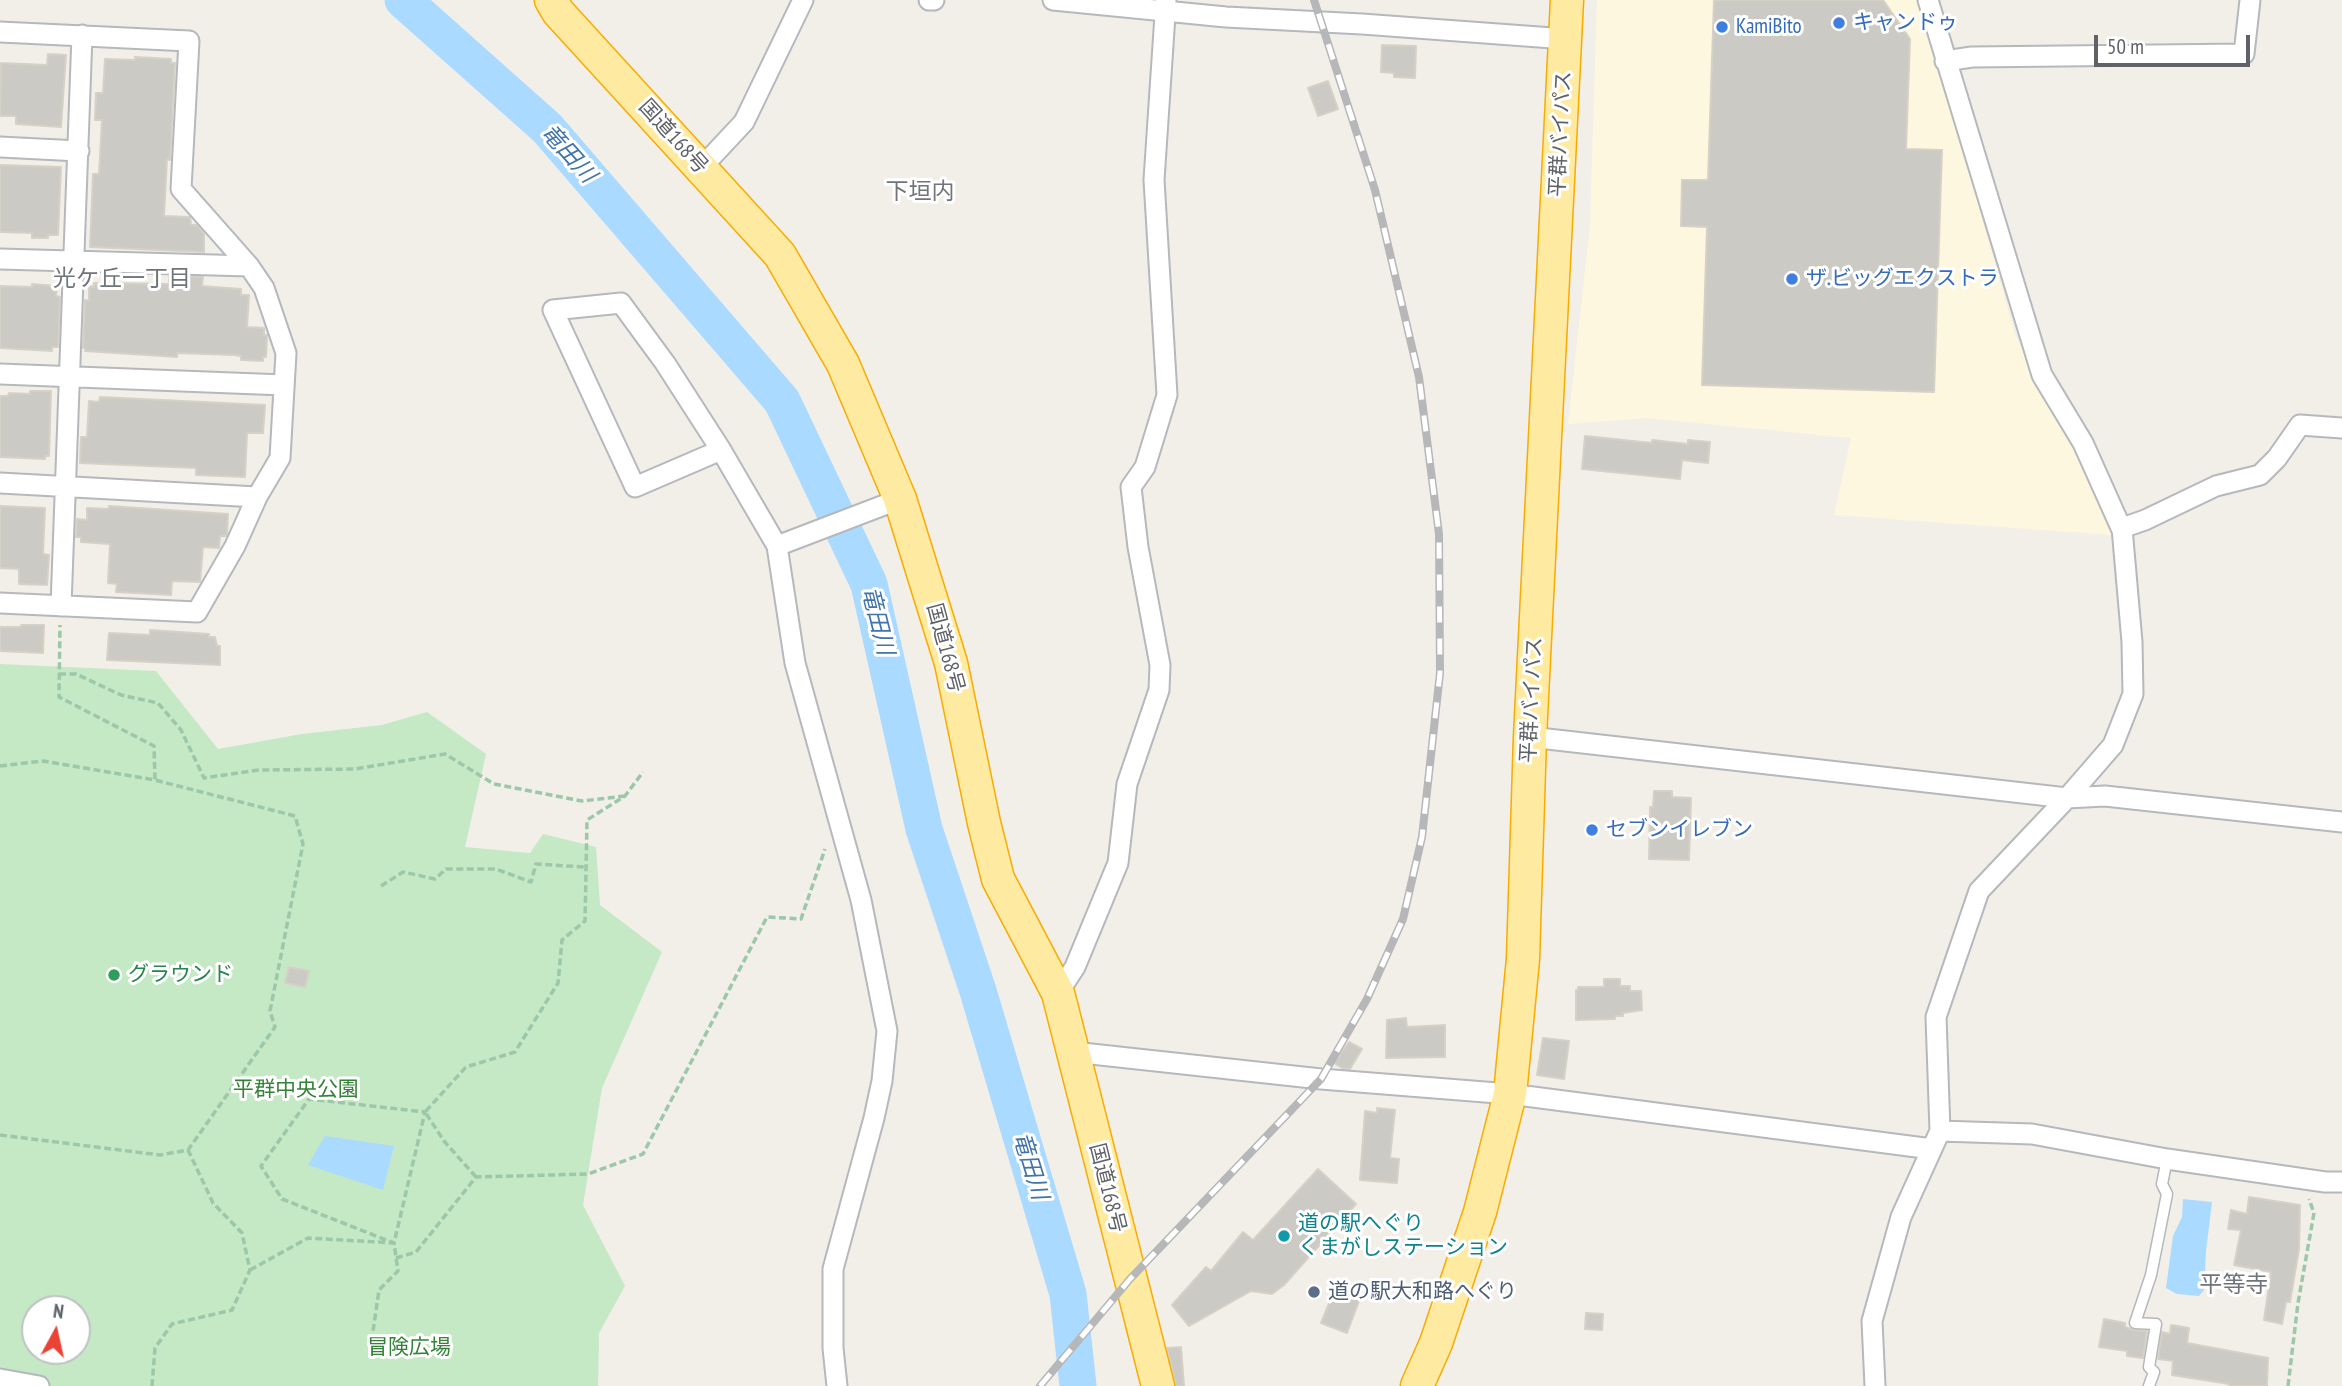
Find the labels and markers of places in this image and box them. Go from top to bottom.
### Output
place label: キャンドゥ [1853,10,1958,36]
place label: KamiBito [1736,14,1802,40]
marker: キャンドゥ [1831,15,1847,31]
marker: KamiBito [1714,19,1730,35]
place label: ザ.ビッグエクストラ [1806,266,1999,292]
marker: ザ.ビッグエクストラ [1784,271,1800,287]
place label: セブンイレブン [1606,817,1753,843]
marker: セブンイレブン [1584,822,1600,838]
place label: グラウンド [128,962,233,988]
marker: グラウンド [106,967,122,983]
place label: 道の駅へぐり くまがしステーション [1298,1211,1508,1261]
marker: 道の駅へぐり くまがしステーション [1276,1228,1292,1244]
place label: 道の駅大和路へぐり [1328,1279,1517,1305]
marker: 道の駅大和路へぐり [1306,1284,1322,1300]

